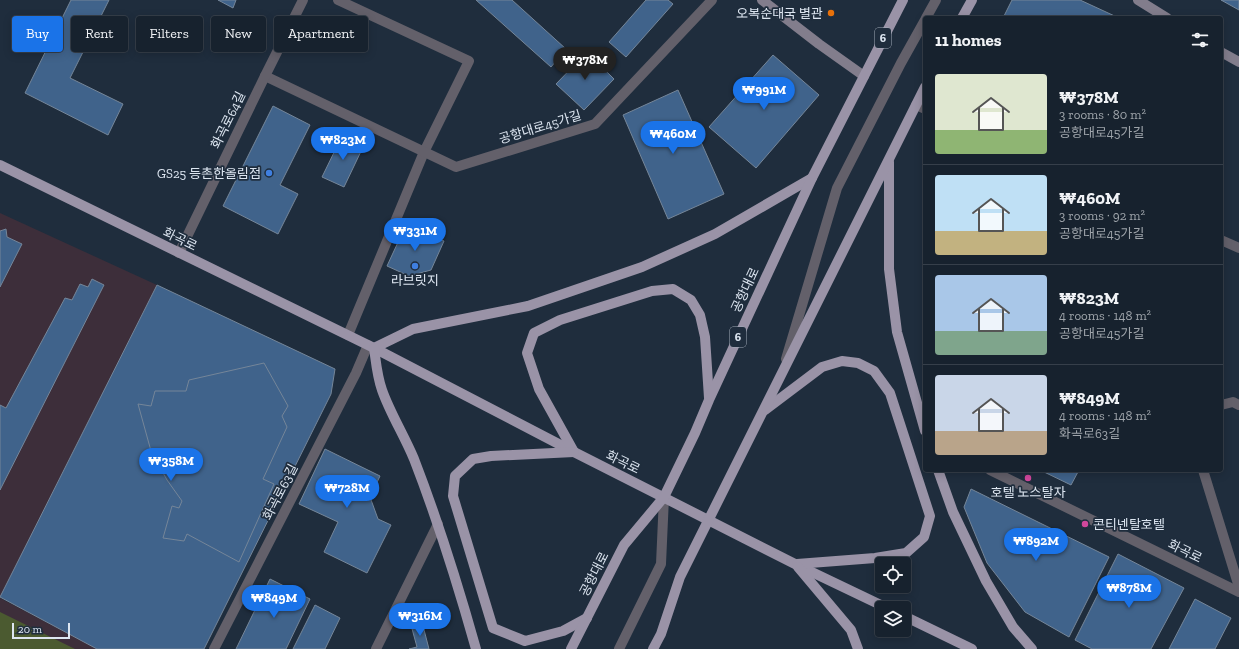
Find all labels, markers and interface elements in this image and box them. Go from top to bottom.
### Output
place label: 오복순대국 별관 [736,6,823,21]
marker: 오복순대국 별관 [826,8,836,18]
chip: Buy [12,16,63,52]
chip: Rent [71,16,128,52]
chip: Filters [136,16,203,52]
chip: New [211,16,266,52]
chip: Apartment [274,16,368,52]
road number: 6 [875,28,891,48]
icon: filters [1189,29,1211,51]
text: 11 homes [935,30,1002,50]
pin: ₩378M [557,47,613,81]
text: ₩378M [562,52,608,67]
pin: ₩991M [736,77,792,111]
text: ₩991M [742,82,786,97]
text: ₩378M [1059,87,1118,107]
street label: 화곡로64길 [208,89,248,151]
icon: home [967,90,1015,138]
street label: 공항대로45가길 [497,107,583,147]
text: 3 rooms · 80 m² [1059,107,1146,122]
pin: ₩460M [645,121,701,155]
text: 공항대로45가길 [1059,125,1144,140]
text: ₩460M [650,126,696,141]
pin: ₩823M [315,127,371,161]
text: ₩823M [320,132,366,147]
place label: GS25 등촌한올림점 [157,166,261,181]
marker: GS25 등촌한올림점 [264,168,274,178]
text: ₩460M [1059,188,1120,208]
icon: home [967,191,1015,239]
text: 3 rooms · 92 m² [1059,208,1145,223]
pin: ₩331M [387,218,443,252]
text: ₩331M [393,223,437,238]
street label: 화곡로 [161,224,199,254]
text: 공항대로45가길 [1059,226,1144,241]
marker: 라브릿지 [410,261,420,271]
street label: 공항대로 [728,265,762,315]
place label: 라브릿지 [391,273,439,288]
text: ₩823M [1059,288,1119,308]
icon: home [967,291,1015,339]
text: 4 rooms · 148 m² [1059,308,1151,323]
text: 공항대로45가길 [1059,326,1144,341]
road number: 6 [730,327,746,347]
text: ₩849M [1059,388,1120,408]
icon: home [967,391,1015,439]
text: 4 rooms · 148 m² [1059,408,1151,423]
text: 화곡로63길 [1059,426,1120,441]
street label: 화곡로 [604,447,642,477]
pin: ₩358M [143,448,199,482]
text: ₩358M [148,453,194,468]
street label: 화곡로63길 [259,461,301,523]
marker: 호텔 노스탈자 [1023,473,1033,483]
pin: ₩728M [319,475,375,509]
text: ₩728M [324,480,370,495]
place label: 호텔 노스탈자 [991,485,1065,500]
place label: 콘티넨탈호텔 [1093,517,1165,532]
marker: 콘티넨탈호텔 [1080,519,1090,529]
pin: ₩892M [1008,528,1064,562]
text: ₩892M [1013,533,1059,548]
street label: 화곡로 [1166,536,1204,566]
street label: 공항대로 [576,549,612,599]
map controls [875,557,911,637]
button: locate [875,557,911,593]
pin: ₩878M [1101,575,1157,609]
text: ₩878M [1106,580,1152,595]
pin: ₩849M [246,585,302,619]
text: ₩849M [251,590,297,605]
button: layers [875,601,911,637]
pin: ₩316M [392,603,448,637]
text: ₩316M [398,608,442,623]
scale bar [12,621,70,640]
text: 20 m [18,623,42,636]

